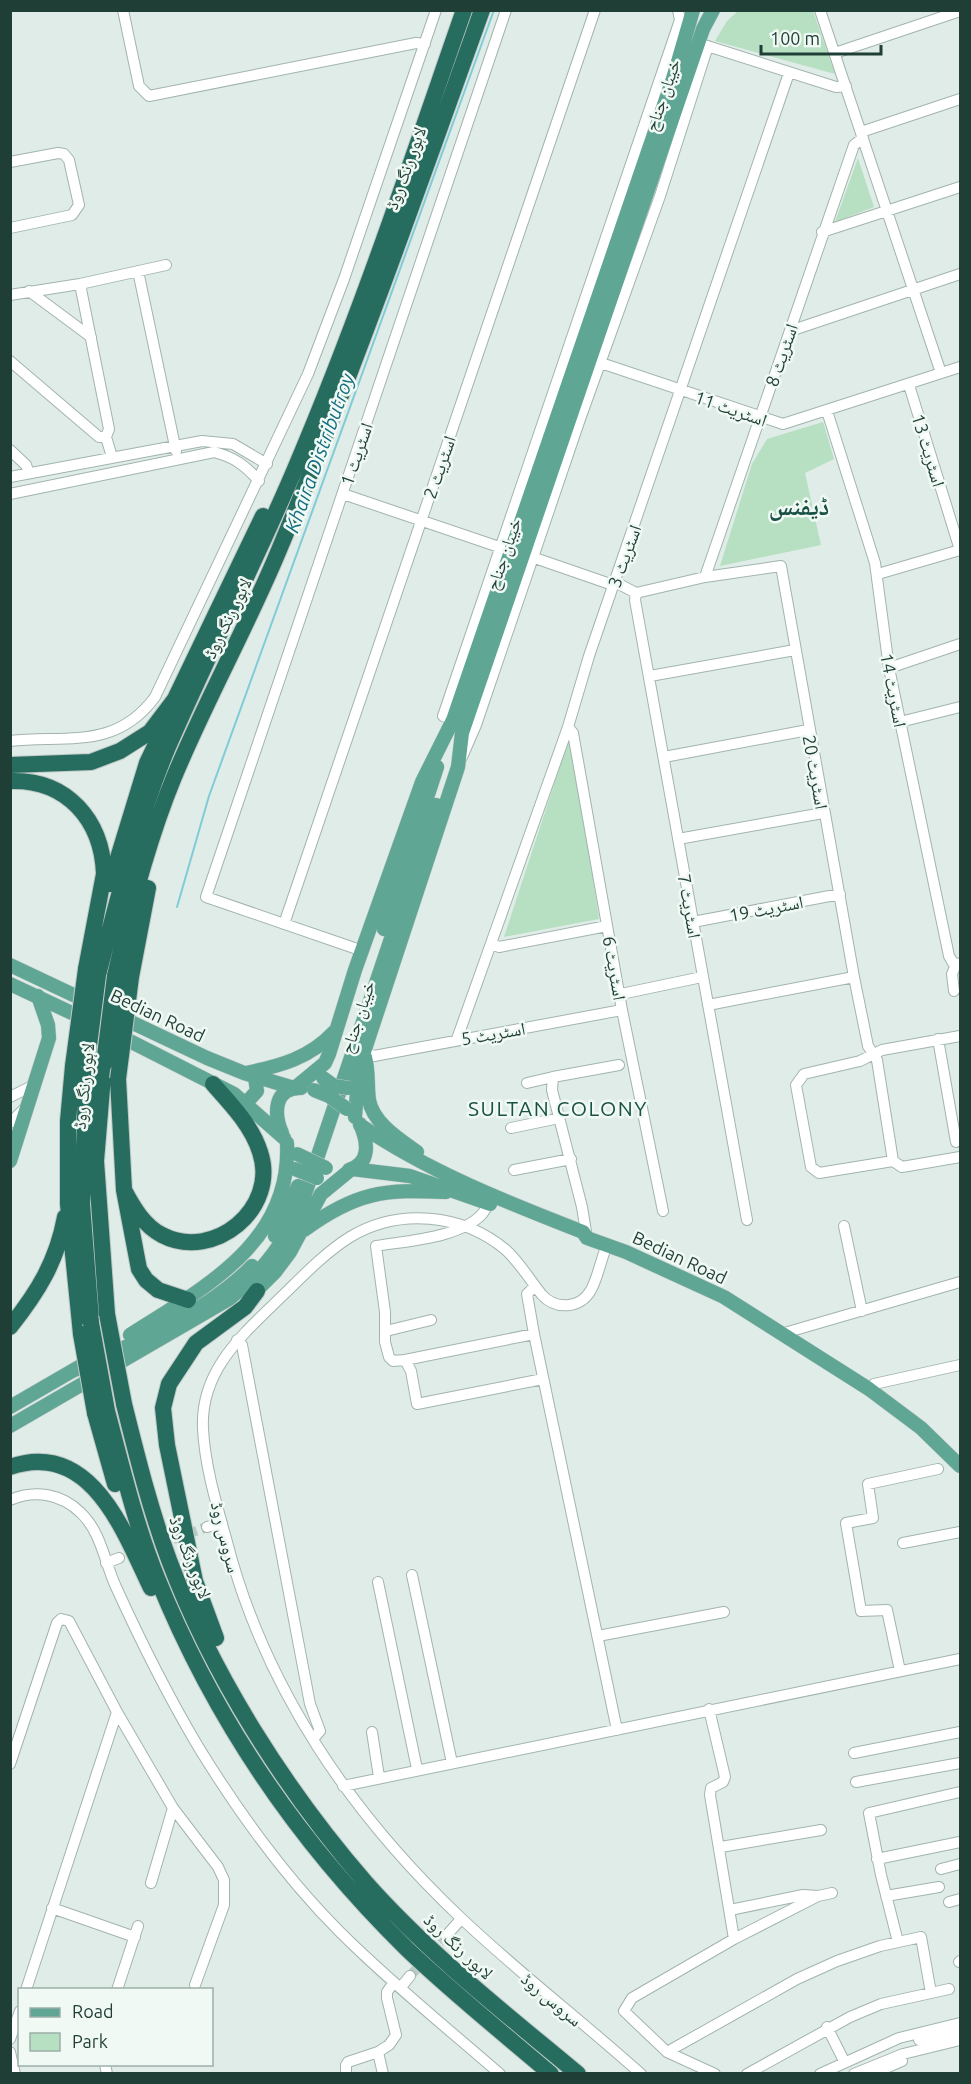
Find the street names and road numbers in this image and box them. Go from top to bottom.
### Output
street label: خیبان جناح [640,56,687,135]
street label: لاہور رنگ روڈ [381,124,430,212]
street label: اسٹریٹ 8 [761,321,802,389]
street label: اسٹریٹ 11 [692,386,770,431]
street label: اسٹریٹ 13 [907,411,950,489]
street label: اسٹریٹ 1 [336,420,377,488]
street label: اسٹریٹ 2 [419,433,460,501]
street label: خیبان جناح [481,515,528,594]
street label: اسٹریٹ 3 [603,522,646,590]
street label: لاہور رنگ روڈ [199,575,256,662]
street label: اسٹریٹ 14 [876,651,911,729]
street label: اسٹریٹ 20 [798,733,832,811]
street label: اسٹریٹ 7 [673,872,705,940]
street label: اسٹریٹ 19 [727,891,805,926]
street label: اسٹریٹ 6 [598,934,630,1002]
street label: خیبان جناح [336,978,381,1057]
street label: Bedian Road [108,985,208,1045]
street label: اسٹریٹ 5 [459,1018,527,1050]
street label: لاہور رنگ روڈ [69,1042,98,1130]
street label: Bedian Road [630,1227,730,1287]
street label: سروس روڈ [206,1499,245,1575]
street label: لاہور رنگ روڈ [165,1513,216,1601]
street label: لاہور رنگ روڈ [420,1909,497,1984]
street label: سروس روڈ [516,1968,586,2032]

